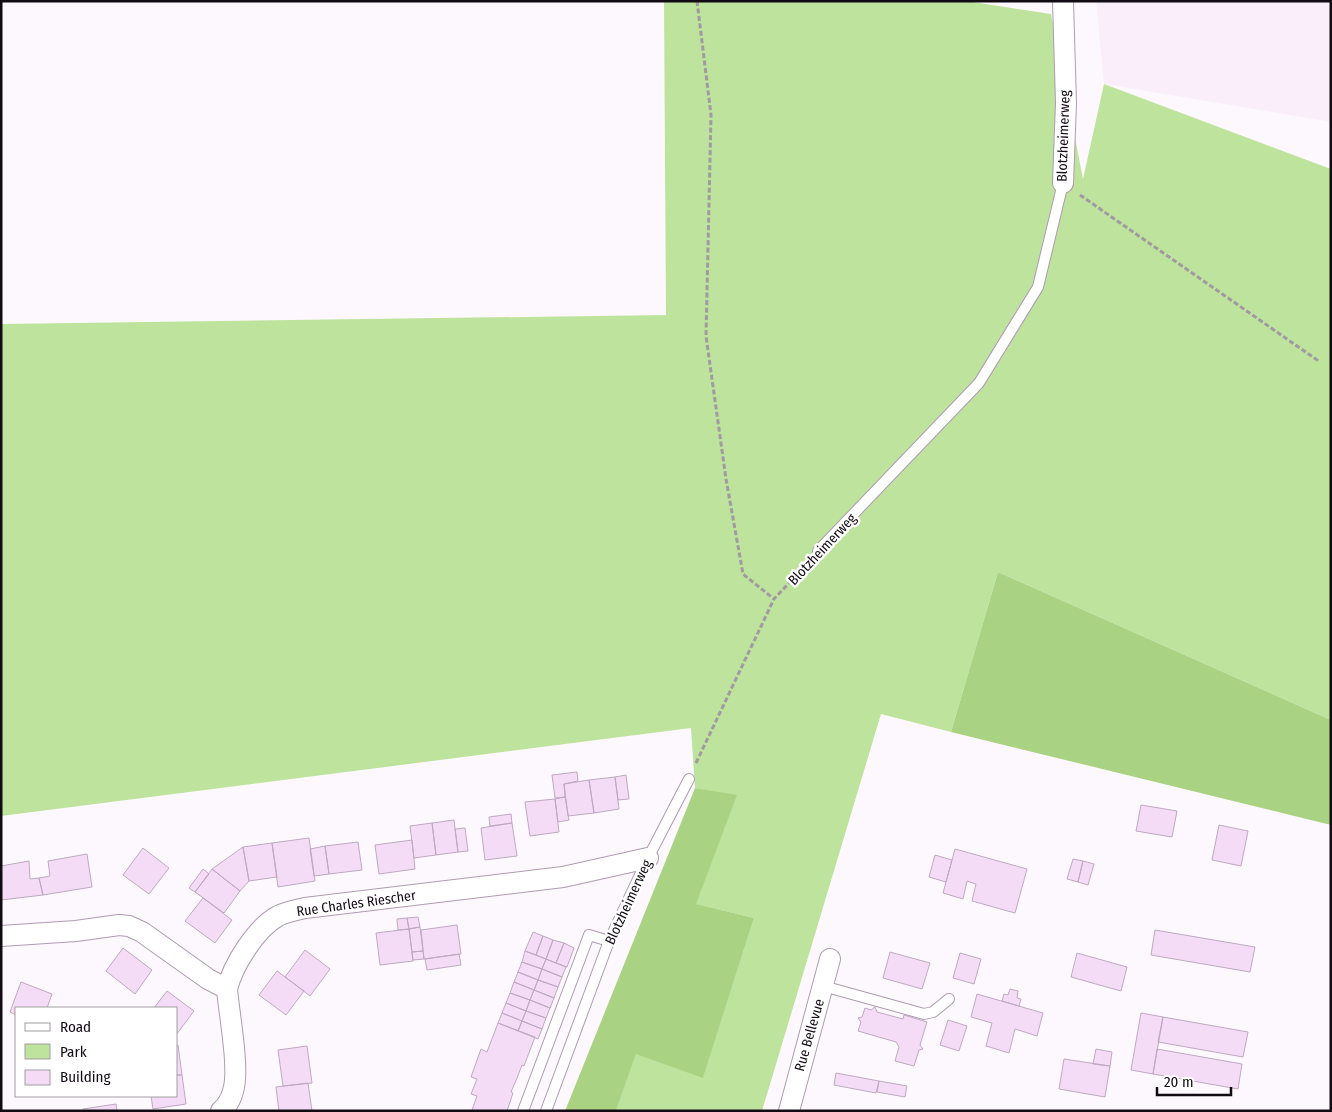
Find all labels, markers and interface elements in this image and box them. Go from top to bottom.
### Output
street label: Blotzheimerweg [1053,89,1074,182]
street label: Blotzheimerweg [785,510,860,589]
street label: Blotzheimerweg [601,857,656,947]
street label: Rue Charles Riescher [295,887,417,920]
street label: Rue Bellevue [791,997,828,1073]
legend [15,1007,178,1097]
text: Road [60,1018,91,1036]
text: Park [60,1043,87,1061]
scale bar [1157,1064,1231,1096]
text: Building [60,1068,111,1086]
text: 20 m [1164,1073,1194,1091]

